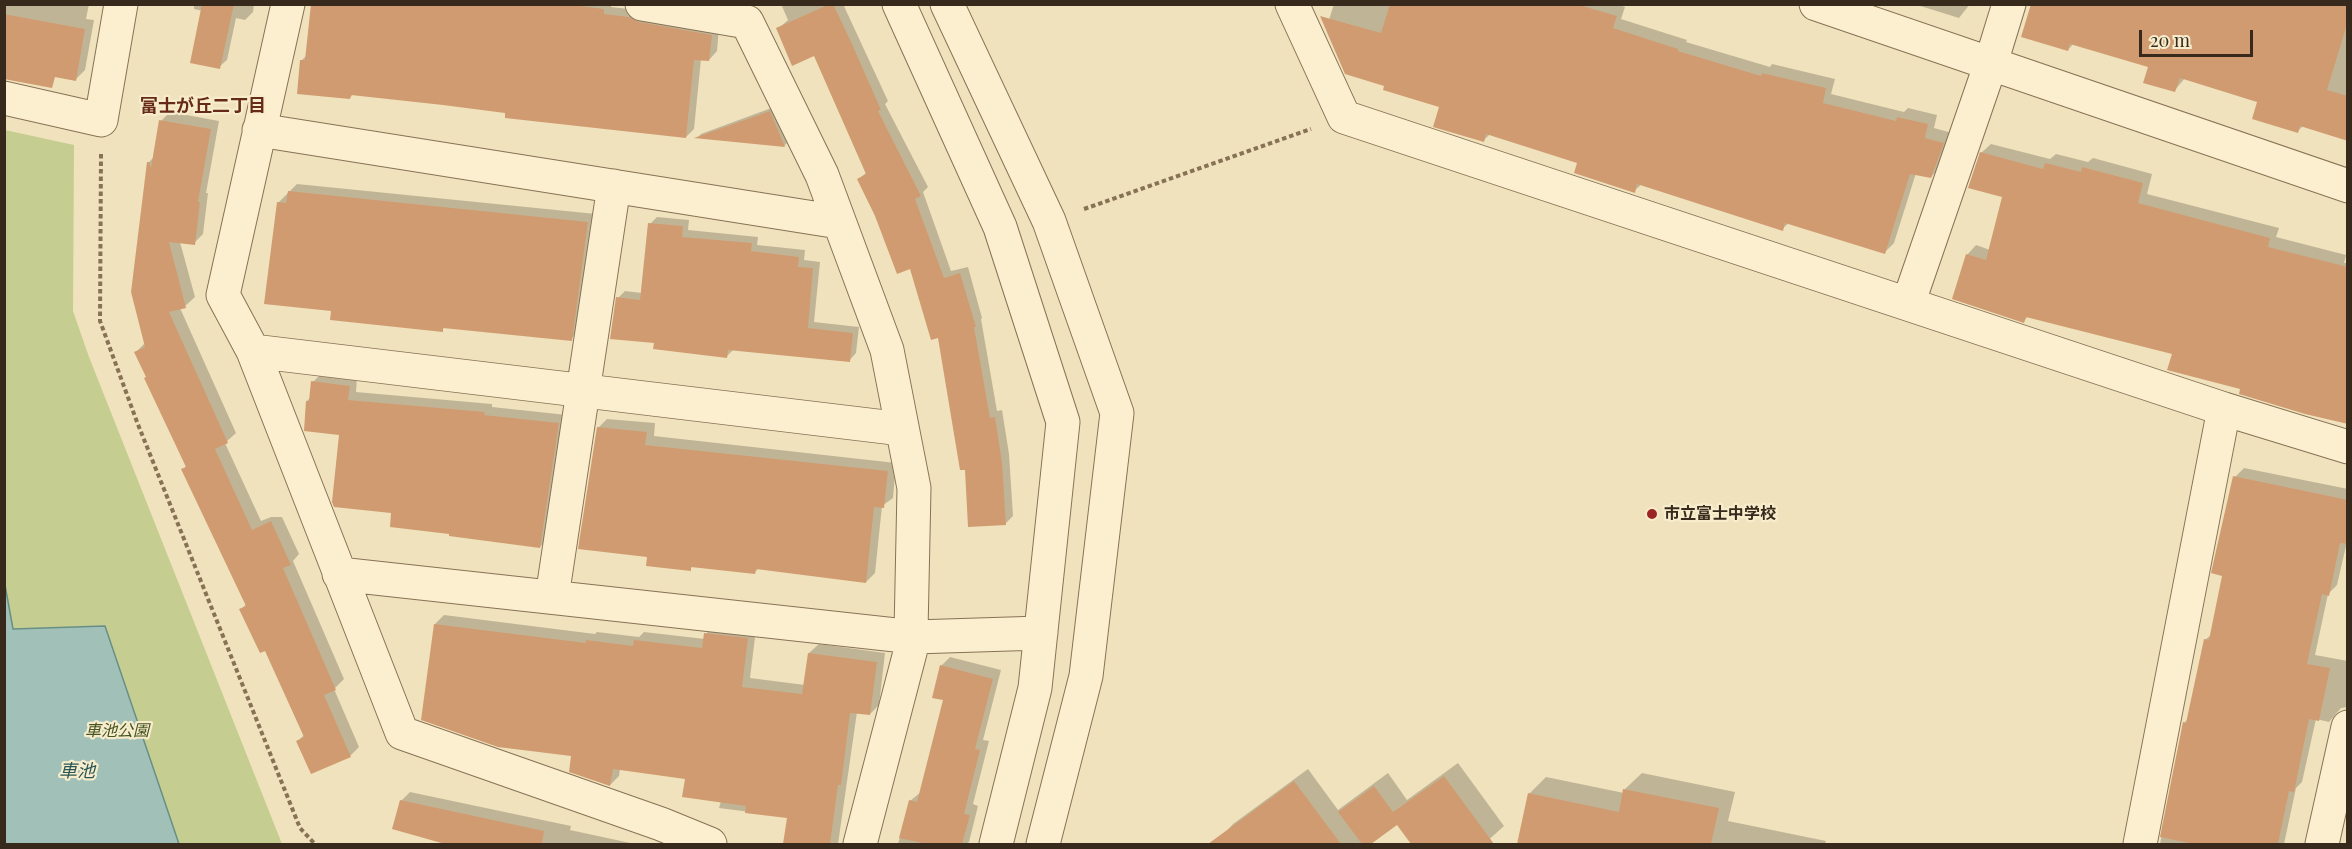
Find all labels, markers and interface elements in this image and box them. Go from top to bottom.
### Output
scale bar [2142,18,2256,56]
text: 20 m [2150,28,2190,52]
district label: 富士が丘二丁目 [140,95,266,117]
place label: 市立富士中学校 [1664,504,1776,524]
marker: 市立富士中学校 [1645,507,1659,521]
park label: 車池公園 [85,721,149,741]
water label: 車池 [59,760,95,782]

